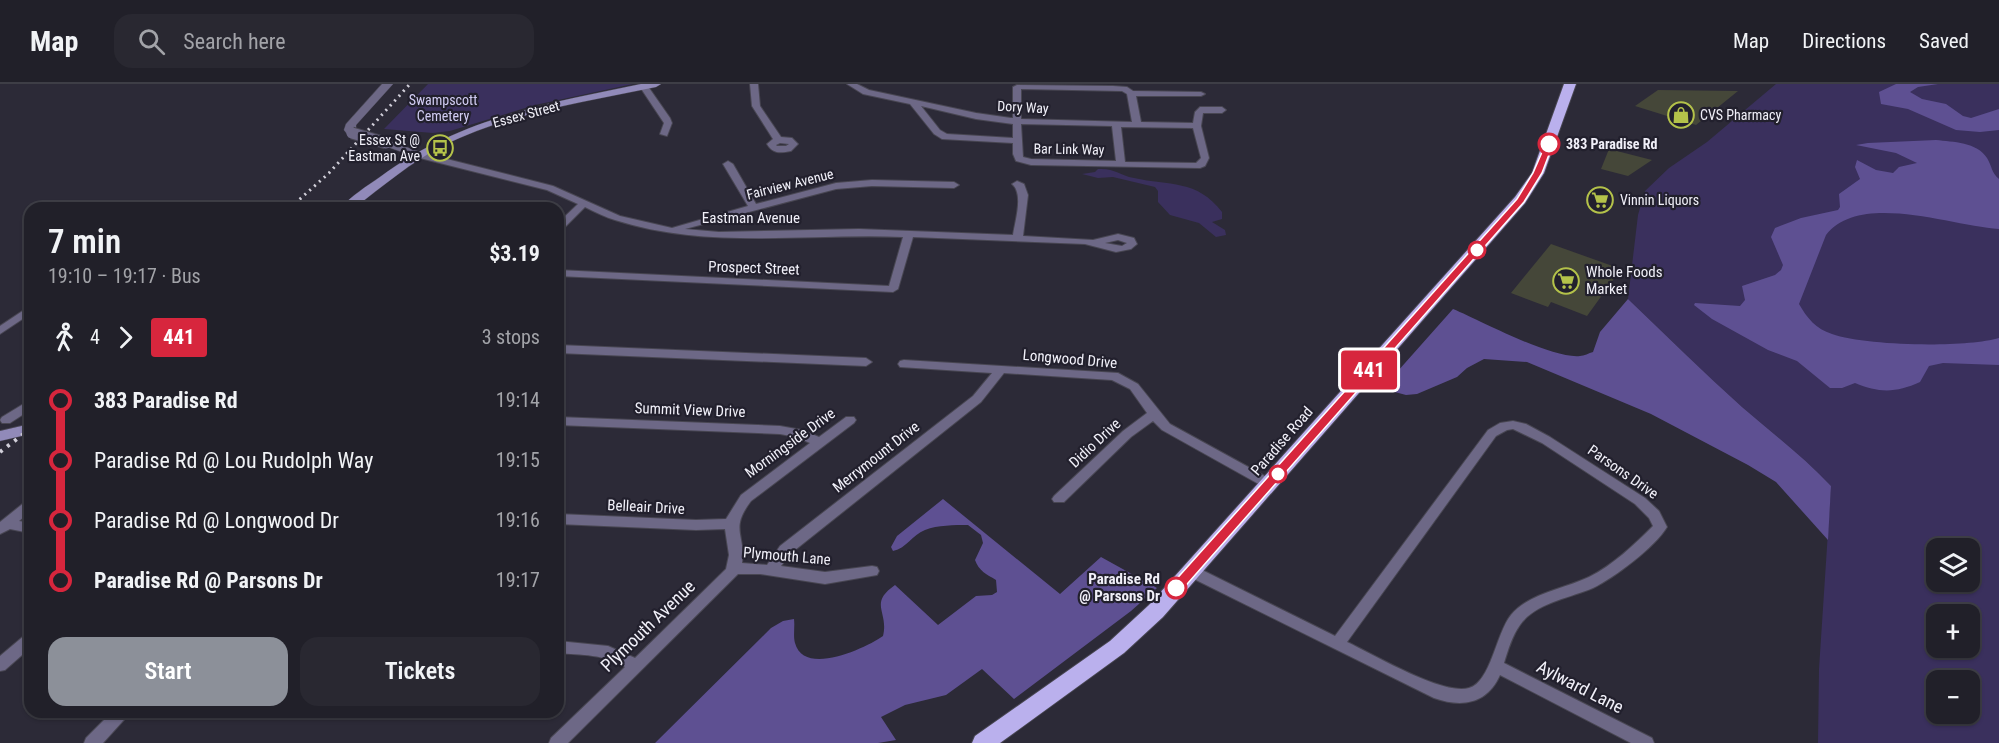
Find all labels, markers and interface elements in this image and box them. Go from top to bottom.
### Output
search box [114,14,534,68]
text: Map [30,25,78,58]
icon: search [135,25,168,58]
text: Search here [183,29,286,54]
text: Map [1733,29,1769,53]
text: Directions [1802,29,1886,53]
text: Saved [1919,29,1969,53]
park label: Swampscott Cemetery [409,92,477,124]
street label: Essex Street [491,97,561,131]
street label: Dory Way [997,98,1049,116]
shop icon: CVS Pharmacy [1666,100,1696,130]
place label: CVS Pharmacy [1700,107,1781,123]
place label: Essex St @ Eastman Ave [348,132,420,164]
bus stop icon: Essex St @ Eastman Ave [425,133,455,163]
marker: 383 Paradise Rd [1538,133,1560,155]
place label: 383 Paradise Rd [1566,136,1657,152]
street label: Bar Link Way [1033,140,1105,158]
street label: Fairview Avenue [745,165,836,203]
supermarket icon: Vinnin Liquors [1585,185,1615,215]
place label: Vinnin Liquors [1620,192,1699,208]
street label: Eastman Avenue [702,209,800,227]
text: 7 min [48,222,121,261]
text: $3.19 [489,241,540,266]
unlabelled marker [1468,241,1486,259]
street label: Prospect Street [708,257,800,279]
place label: Whole Foods Market [1586,263,1663,298]
text: 19:10 – 19:17 · Bus [48,264,201,288]
supermarket icon: Whole Foods Market [1551,266,1581,296]
icon: walk [48,321,81,354]
icon: forward [109,321,142,354]
text: 4 [90,325,100,349]
text: 441 [163,325,195,349]
text: 3 stops [482,325,540,349]
street label: Longwood Drive [1022,346,1118,372]
line badge: 441 [1334,350,1404,390]
text: 441 [1353,358,1385,382]
text: 383 Paradise Rd [94,388,238,413]
text: 19:14 [496,388,540,412]
street label: Summit View Drive [634,399,746,421]
street label: Paradise Road [1247,403,1317,479]
street label: Morningside Drive [741,404,839,482]
street label: Didio Drive [1066,415,1124,471]
street label: Merrymount Drive [829,418,923,496]
street label: Parsons Drive [1584,441,1662,503]
text: Paradise Rd @ Lou Rudolph Way [94,448,373,473]
text: 19:15 [496,448,540,472]
unlabelled marker [1269,465,1287,483]
street label: Belleair Drive [607,496,685,518]
text: Paradise Rd @ Longwood Dr [94,508,339,533]
text: 19:16 [496,508,540,532]
map controls [1926,538,1980,724]
button: layers [1926,538,1980,592]
street label: Plymouth Lane [742,543,832,569]
text: Paradise Rd @ Parsons Dr [94,568,323,593]
text: 19:17 [496,568,540,592]
place label: Paradise Rd @ Parsons Dr [1079,570,1160,605]
street label: Plymouth Avenue [596,575,699,676]
marker: Paradise Rd @ Parsons Dr [1165,577,1187,599]
button: + [1926,604,1980,658]
button: Start [48,637,288,706]
button: Tickets [300,637,540,706]
street label: Aylward Lane [1533,656,1627,717]
button: − [1926,670,1980,724]

